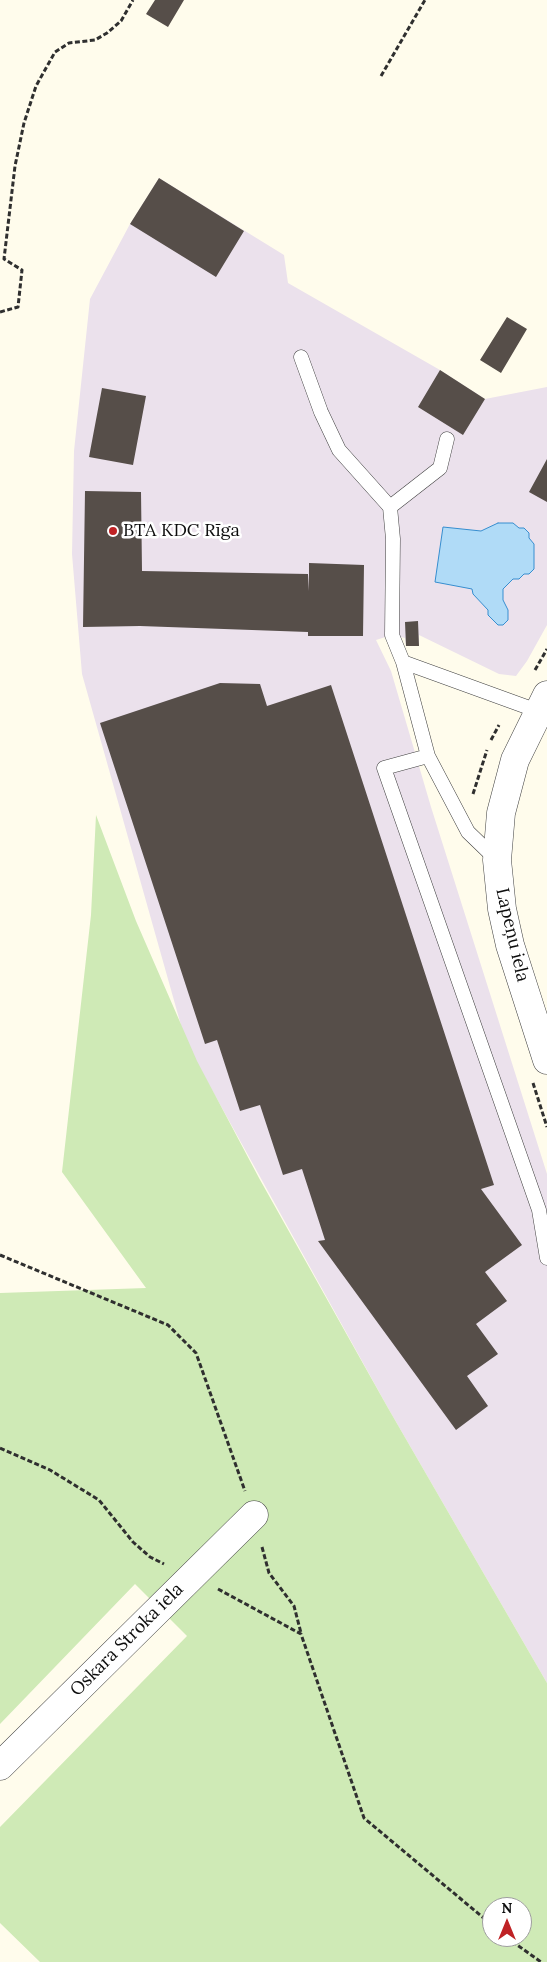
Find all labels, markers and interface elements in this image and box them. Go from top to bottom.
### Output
place label: BTA KDC Rīga [123,520,240,542]
marker: BTA KDC Rīga [107,525,119,537]
street label: Lapeņu iela [491,886,533,984]
street label: Oskara Stroka iela [66,1579,188,1701]
north arrow [482,1897,532,1947]
text: N [502,1899,512,1917]

